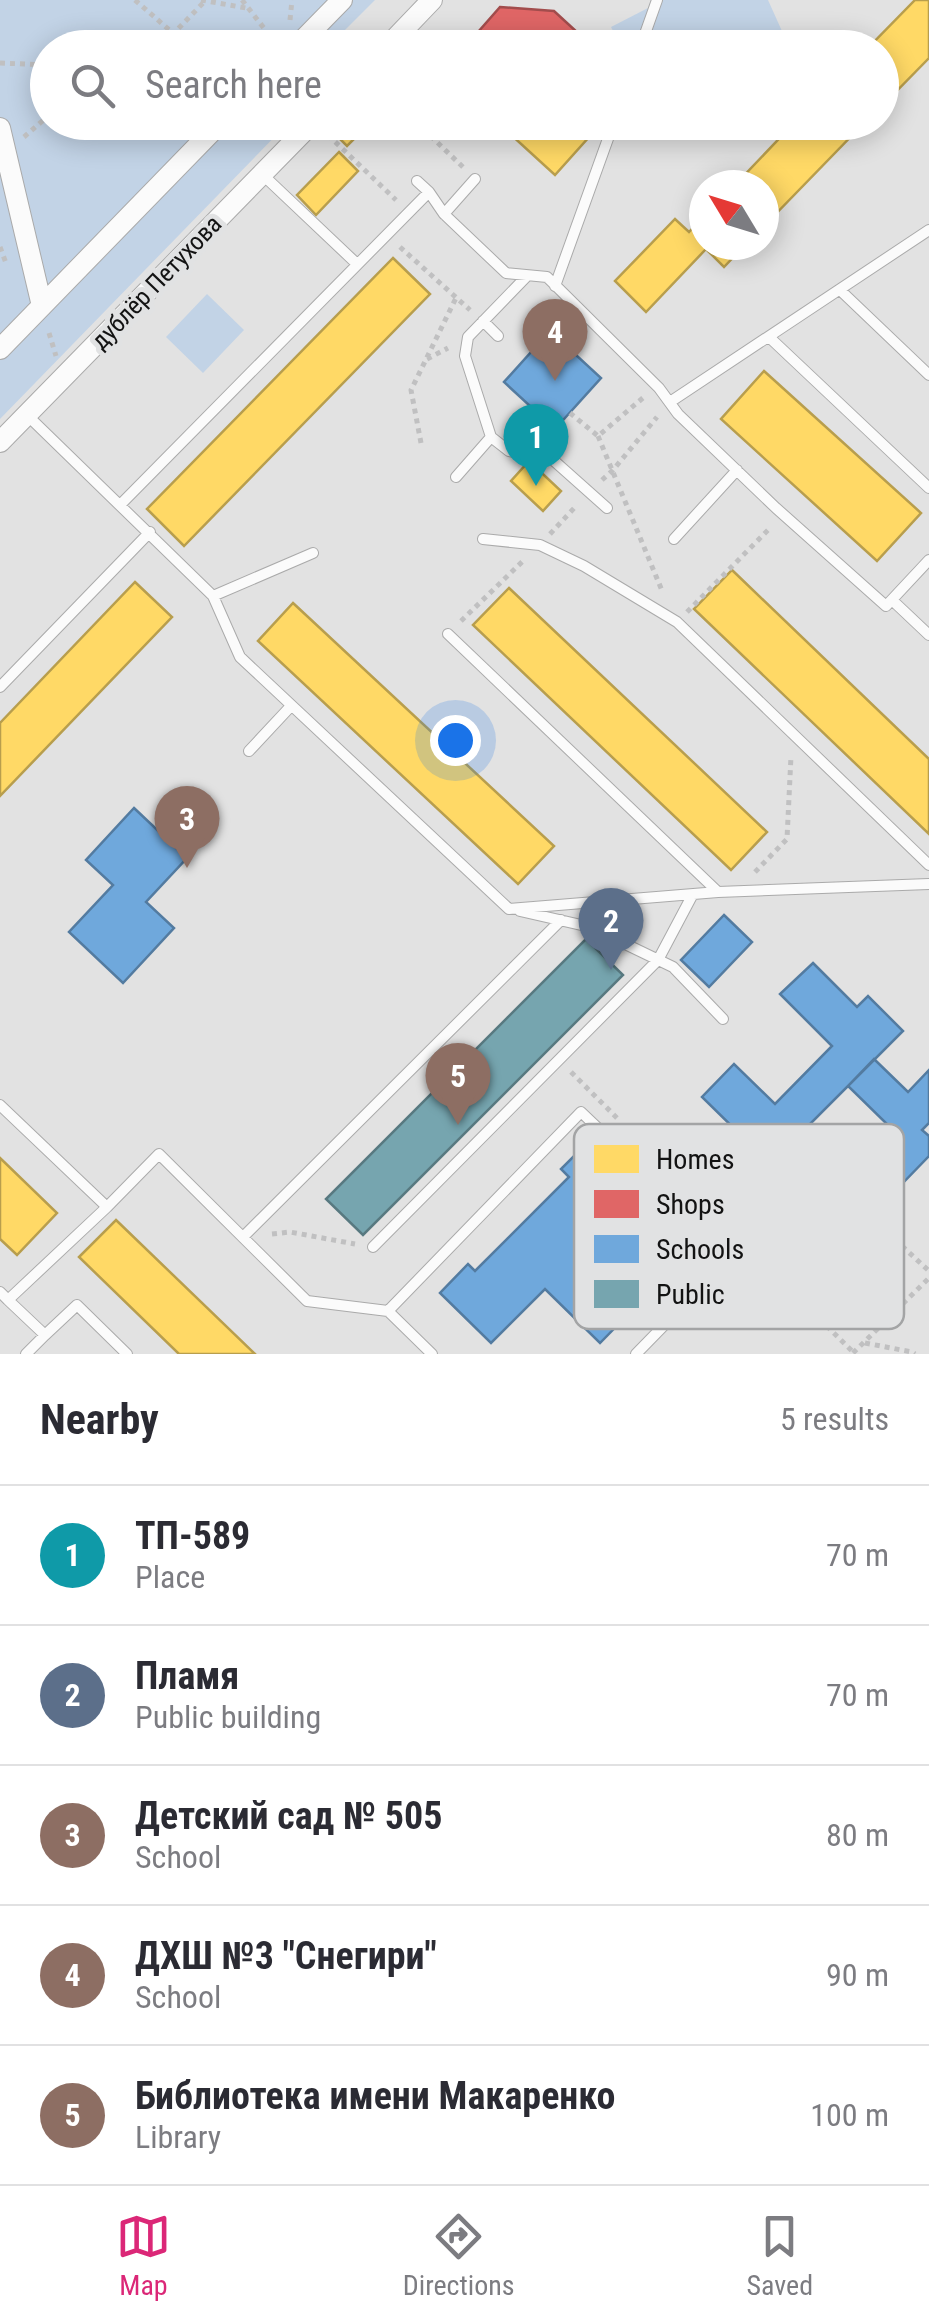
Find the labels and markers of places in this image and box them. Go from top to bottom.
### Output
pin: 4 [522,298,588,381]
pin: 1 [504,404,568,486]
pin: 3 [154,786,220,868]
pin: 2 [578,888,644,970]
pin: 5 [426,1042,490,1125]

